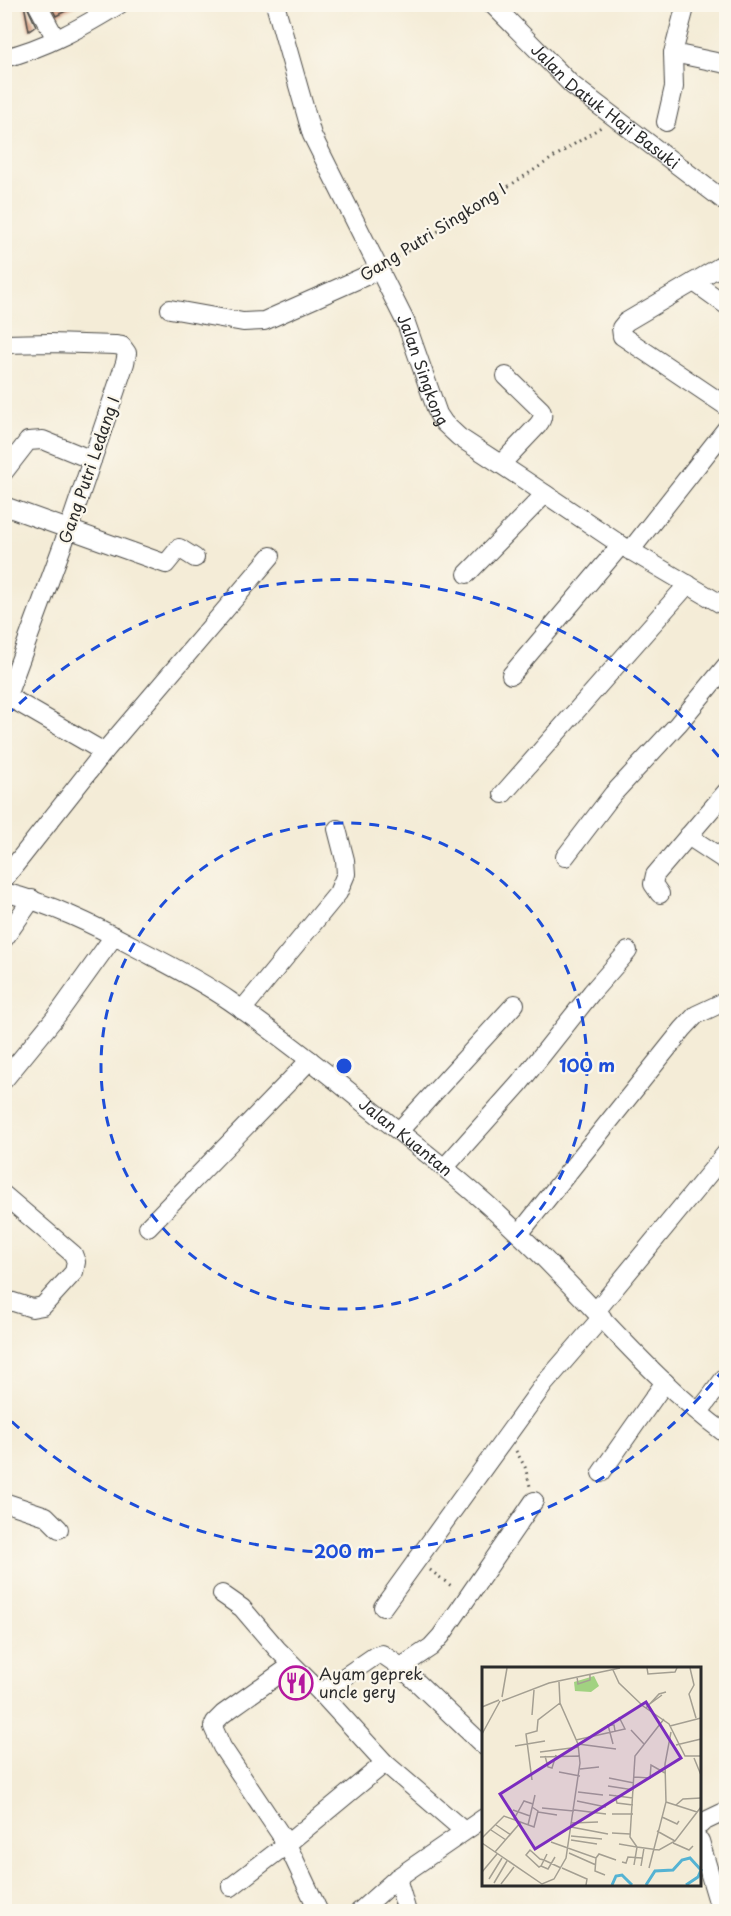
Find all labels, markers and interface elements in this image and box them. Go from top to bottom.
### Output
street label: Jalan Datuk Haji Basuki [526,37,685,174]
street label: Gang Putri Singkong I [355,176,510,286]
street label: Jalan Singkong [392,309,455,430]
street label: Gang Putri Ledang I [52,393,124,546]
text: 100 m [559,1051,615,1078]
centre of rings [334,1056,354,1076]
street label: Jalan Kuantan [354,1091,458,1181]
text: 200 m [314,1537,374,1564]
place label: Ayam geprek uncle gery [319,1661,423,1703]
restaurant icon: Ayam geprek uncle gery [278,1665,314,1701]
inset map [482,1667,701,1886]

